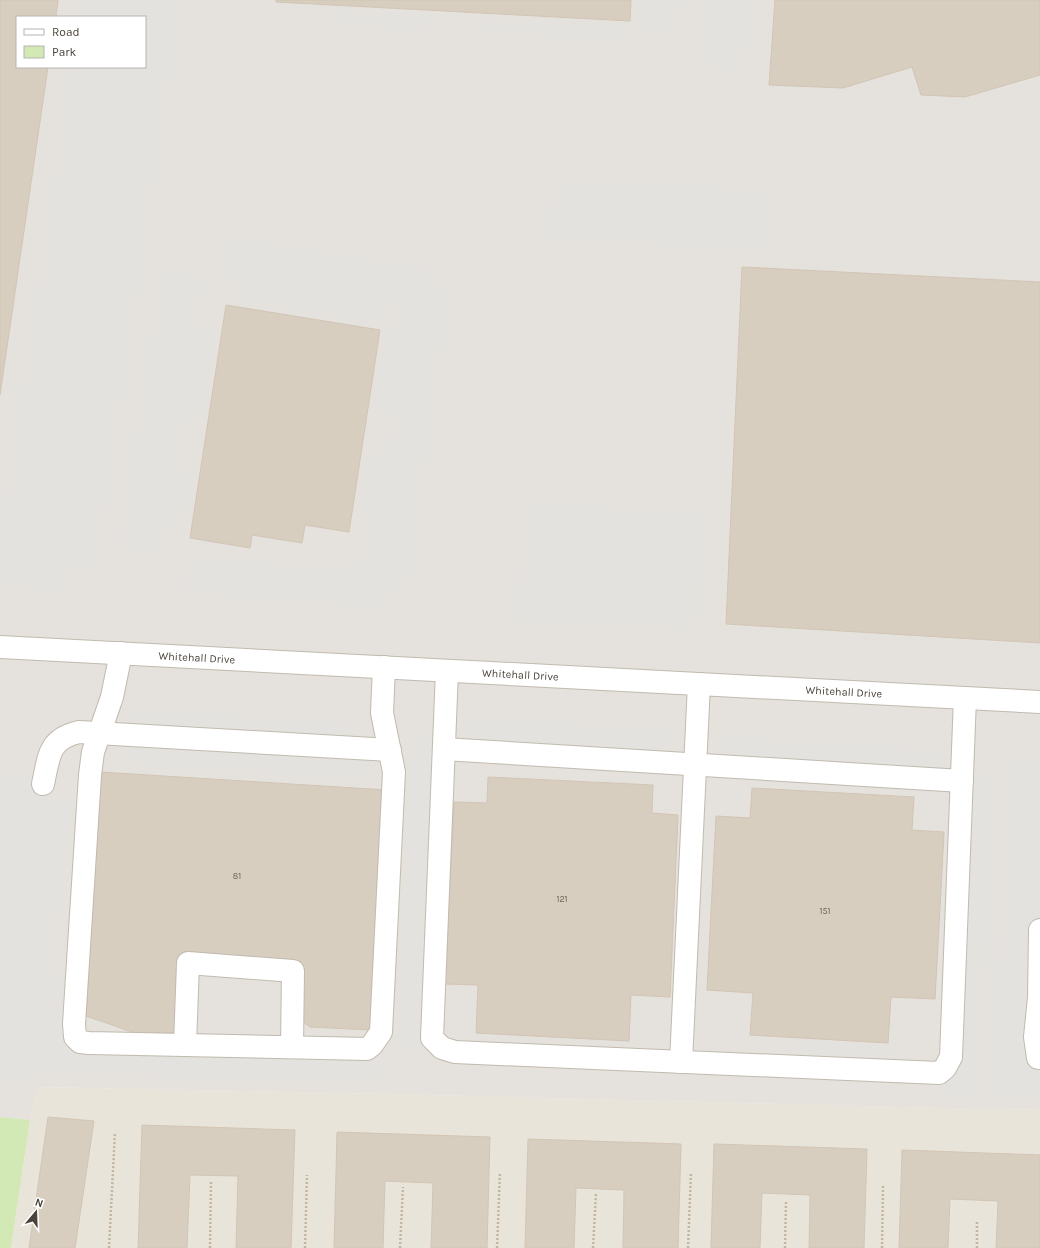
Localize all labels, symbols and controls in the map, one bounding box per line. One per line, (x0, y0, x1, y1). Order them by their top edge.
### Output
legend (16, 16, 146, 68)
text: Road (52, 25, 80, 39)
text: Park (52, 45, 77, 59)
street label: Whitehall Drive (158, 649, 236, 666)
street label: Whitehall Drive (482, 666, 559, 683)
street label: Whitehall Drive (805, 683, 883, 700)
house number: 81 (233, 871, 241, 881)
house number: 121 (556, 894, 568, 904)
house number: 151 (819, 906, 831, 916)
north arrow (16, 1192, 56, 1232)
text: N (33, 1196, 45, 1210)

